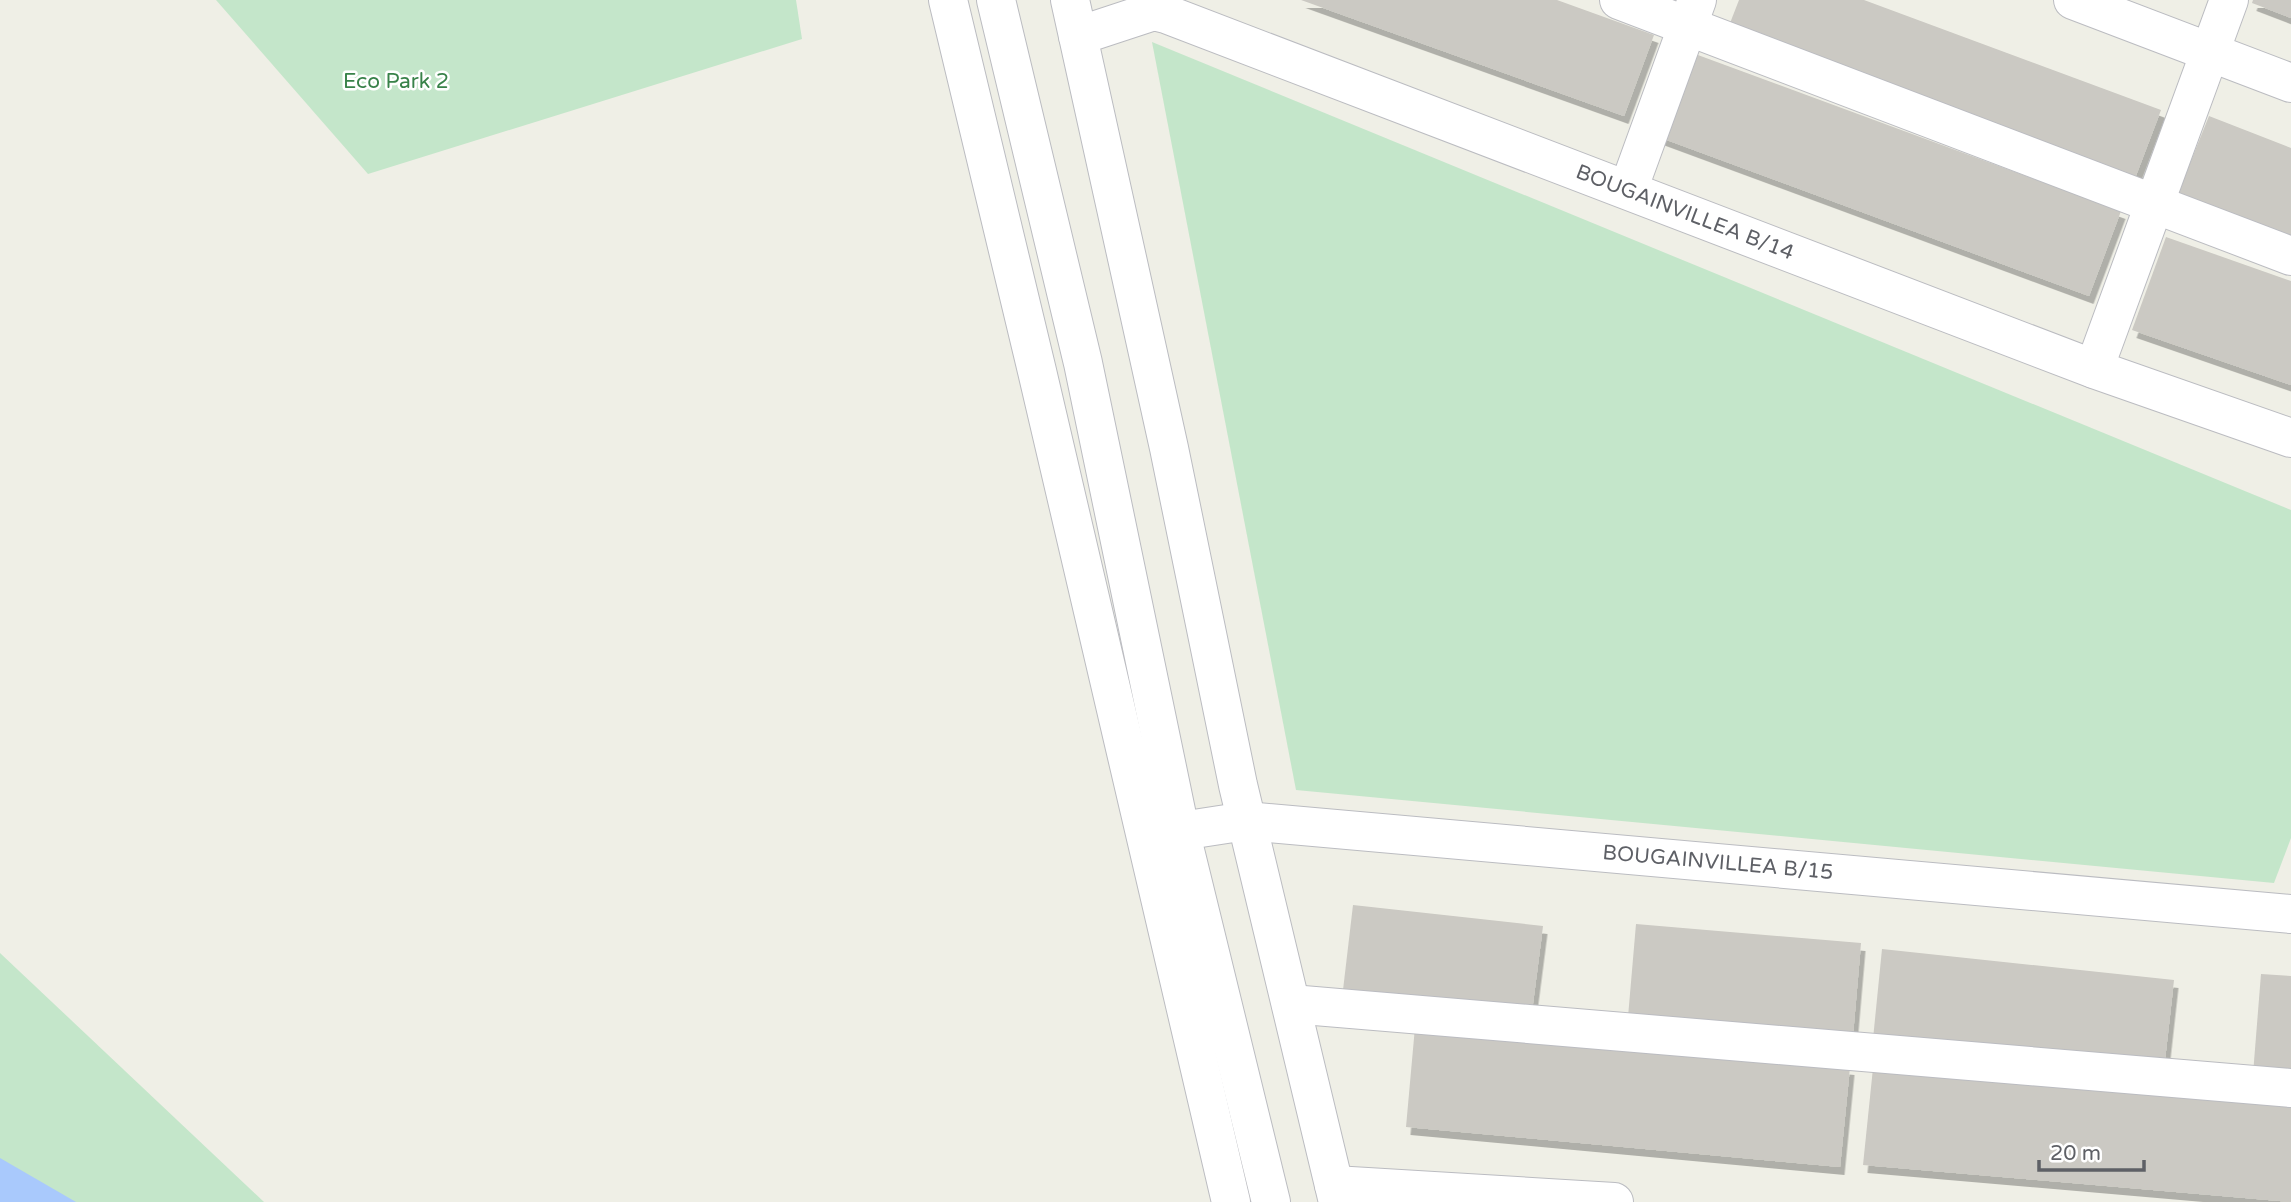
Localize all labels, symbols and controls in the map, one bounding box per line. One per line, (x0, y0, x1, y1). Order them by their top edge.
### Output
park label: Eco Park 2 (343, 69, 449, 94)
street label: BOUGAINVILLEA B/14 (1572, 159, 1797, 266)
street label: BOUGAINVILLEA B/15 (1602, 840, 1834, 885)
scale bar (2039, 1128, 2144, 1172)
text: 20 m (2050, 1141, 2101, 1166)

